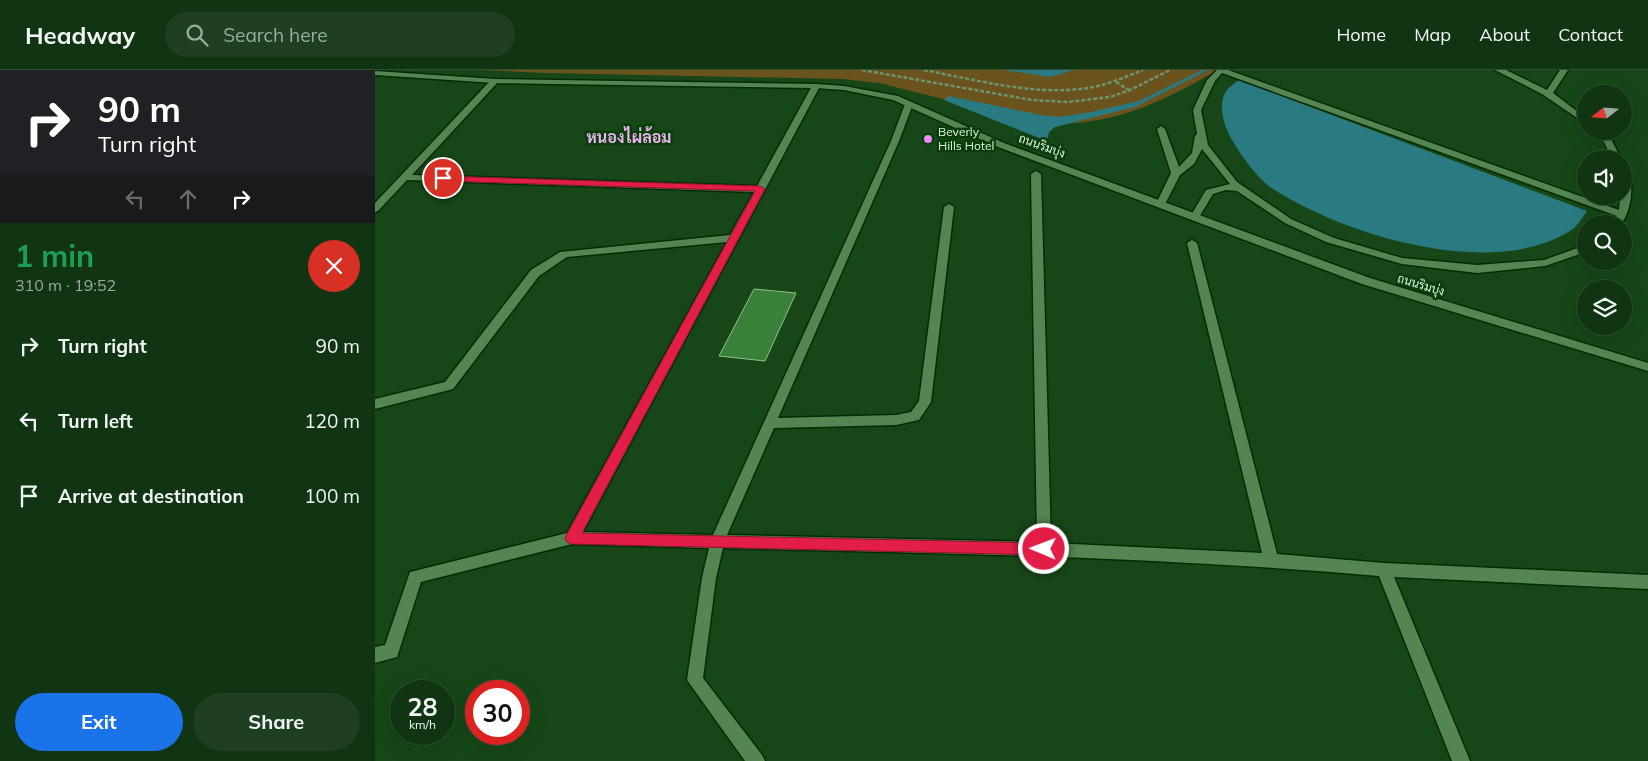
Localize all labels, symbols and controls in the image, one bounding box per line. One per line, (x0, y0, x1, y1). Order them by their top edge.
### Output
search box (165, 12, 515, 57)
text: Headway (25, 20, 135, 50)
icon: search (183, 21, 211, 49)
text: Search here (223, 23, 328, 47)
text: Home (1336, 23, 1386, 46)
text: Map (1414, 23, 1451, 46)
text: About (1479, 23, 1530, 46)
text: Contact (1558, 23, 1623, 46)
north arrow (1577, 85, 1633, 140)
map controls (1577, 85, 1632, 335)
text: 90 m (98, 87, 181, 131)
icon: right (15, 90, 80, 155)
place label: Beverly Hills Hotel (938, 124, 994, 153)
district label: หนองไผ่ล้อม (587, 126, 671, 147)
text: Turn right (98, 130, 196, 158)
street label: ถนนริมบุ่ง (1016, 130, 1068, 163)
marker: Beverly Hills Hotel (922, 133, 934, 145)
button: sound (1577, 150, 1632, 205)
pin (422, 157, 464, 199)
icon: arrive (429, 164, 457, 192)
icon: left (121, 185, 149, 213)
icon: ahead (174, 185, 202, 213)
icon: right (227, 185, 255, 213)
button: search (1577, 215, 1632, 270)
text: 1 min (15, 237, 94, 275)
button: close (308, 240, 360, 292)
street label: ถนนริมบุ่ง (1395, 270, 1447, 301)
text: 310 m · 19:52 (15, 275, 116, 295)
button: layers (1577, 280, 1632, 335)
icon: right (15, 332, 43, 360)
text: Turn right (58, 334, 147, 358)
text: 90 m (316, 334, 360, 358)
icon: left (15, 407, 43, 435)
text: Turn left (58, 409, 133, 433)
text: 120 m (304, 409, 360, 433)
icon: arrive (15, 482, 43, 510)
text: Arrive at destination (58, 484, 244, 508)
text: 100 m (304, 484, 360, 508)
position arrow (1017, 522, 1069, 574)
speed limit sign: 30 (465, 680, 530, 745)
text: 28 (407, 691, 438, 722)
button: Exit (15, 693, 183, 751)
button: Share (193, 693, 360, 751)
text: km/h (409, 717, 436, 732)

